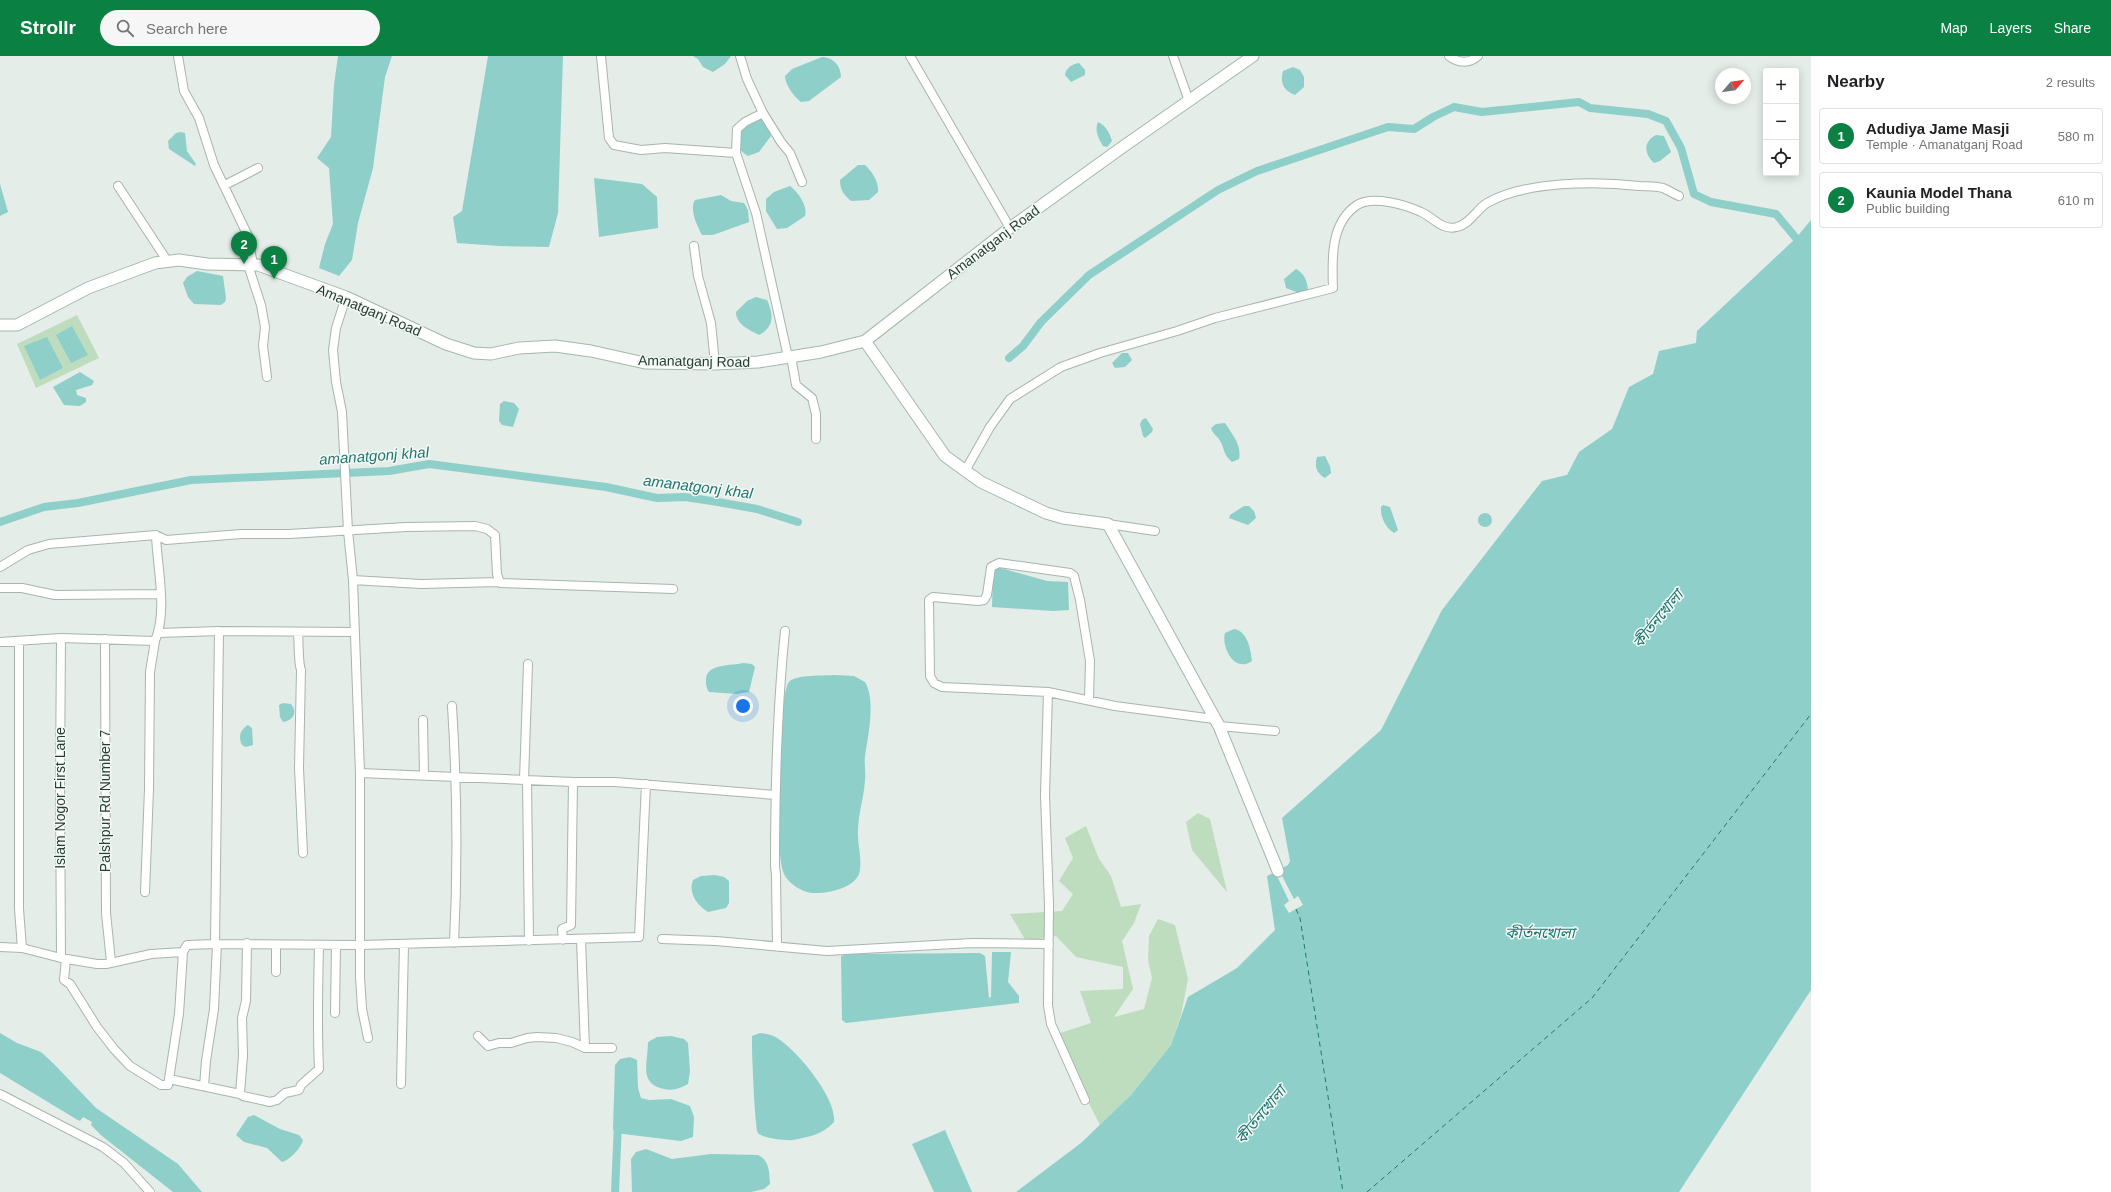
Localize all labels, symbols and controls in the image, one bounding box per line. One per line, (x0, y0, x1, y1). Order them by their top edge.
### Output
search box (100, 10, 380, 46)
text: Strollr (20, 17, 76, 38)
icon: search (114, 17, 136, 39)
text: Search here (146, 20, 228, 37)
text: Map (1940, 20, 1968, 36)
text: Layers (1990, 20, 2032, 36)
text: Share (2054, 20, 2091, 36)
north arrow (1715, 68, 1751, 104)
map controls (1763, 68, 1799, 176)
button: + (1763, 68, 1799, 104)
text: Nearby (1827, 72, 1885, 91)
text: 2 results (2046, 75, 2095, 90)
button: − (1763, 104, 1799, 140)
text: Adudiya Jame Masji (1866, 120, 2009, 137)
text: 1 (1837, 129, 1845, 144)
text: 580 m (2058, 129, 2094, 144)
text: Temple · Amanatganj Road (1866, 137, 2023, 152)
button: locate (1763, 140, 1799, 176)
text: Kaunia Model Thana (1866, 184, 2012, 201)
text: 2 (1837, 193, 1845, 208)
text: 610 m (2058, 193, 2094, 208)
text: Public building (1866, 201, 1950, 216)
street label: Amanatganj Road (943, 202, 1043, 282)
pin: 2 (231, 231, 257, 264)
pin: 1 (261, 246, 287, 279)
street label: Amanatganj Road (314, 281, 424, 339)
street label: Amanatganj Road (638, 352, 750, 370)
water label: amanatgonj khal (318, 443, 430, 468)
water label: amanatgonj khal (642, 471, 754, 502)
water label: কীর্তনখোলা (1629, 584, 1688, 651)
your location (733, 696, 753, 716)
street label: Islam Nogor First Lane (52, 727, 68, 869)
street label: Palshpur Rd Number 7 (97, 730, 113, 872)
water label: কীর্তনখোলা (1505, 924, 1578, 941)
water label: কীর্তনখোলা (1232, 1080, 1291, 1147)

